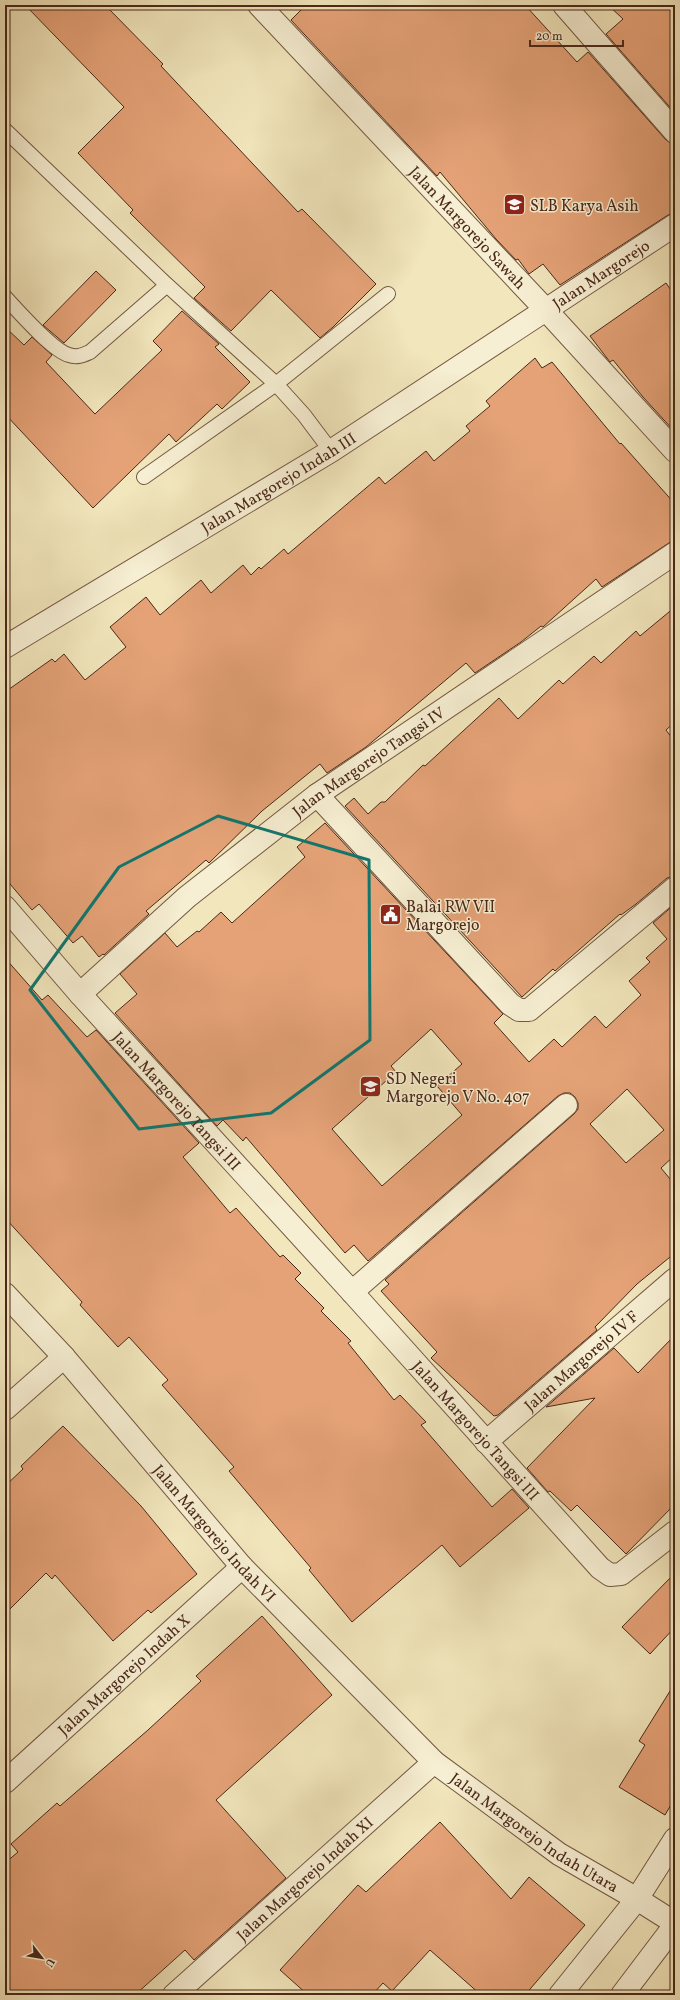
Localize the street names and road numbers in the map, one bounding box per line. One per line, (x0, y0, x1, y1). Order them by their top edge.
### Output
street label: Jalan Margorejo Sawah (403, 162, 530, 295)
street label: Jalan Margorejo (549, 235, 655, 316)
street label: Jalan Margorejo Indah III (198, 428, 361, 540)
street label: Jalan Margorejo Tangsi IV (289, 703, 450, 823)
street label: Jalan Margorejo Tangsi III (106, 1027, 245, 1176)
street label: Jalan Margorejo IV F (520, 1307, 644, 1417)
street label: Jalan Margorejo Tangsi III (406, 1357, 543, 1506)
street label: Jalan Margorejo Indah VI (147, 1460, 280, 1608)
street label: Jalan Margorejo Indah X (54, 1610, 196, 1742)
street label: Jalan Margorejo Indah Utara (445, 1768, 622, 1899)
street label: Jalan Margorejo Indah XI (232, 1812, 379, 1947)

